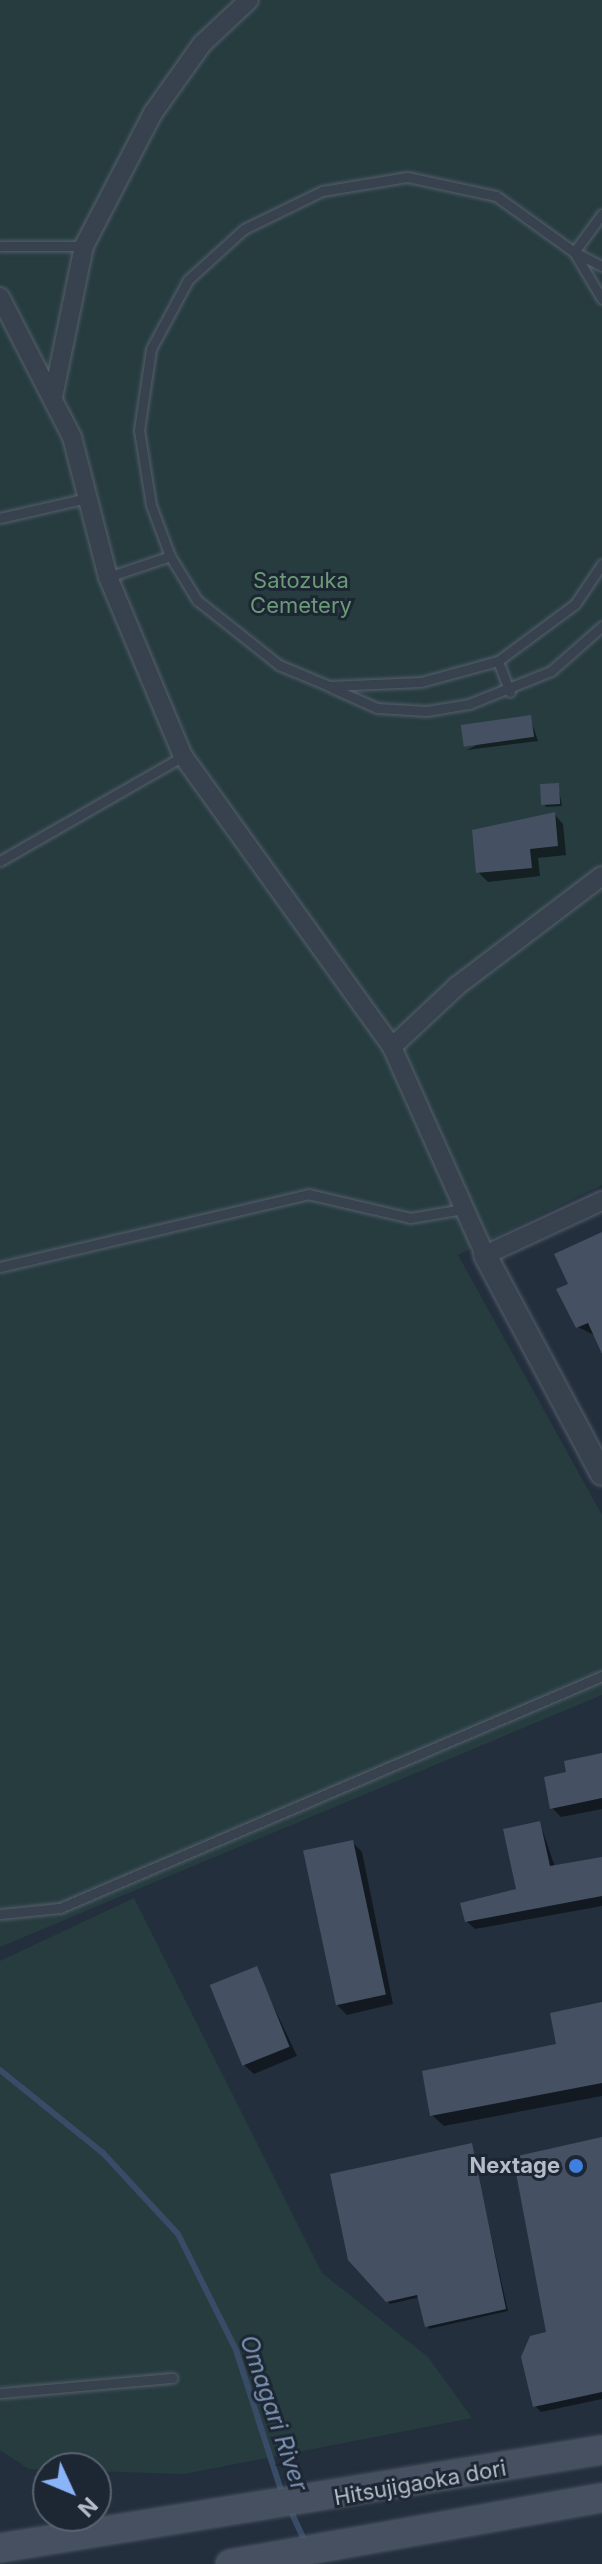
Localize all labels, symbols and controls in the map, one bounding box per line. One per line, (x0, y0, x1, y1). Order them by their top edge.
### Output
park label: Satozuka Cemetery (250, 567, 352, 618)
place label: Nextage (470, 2153, 560, 2179)
marker: Nextage (567, 2157, 585, 2175)
water label: Omagari River (234, 2331, 314, 2495)
north arrow (32, 2452, 112, 2532)
street label: Hitsujigaoka dori (332, 2455, 508, 2511)
text: N (73, 2492, 103, 2522)

